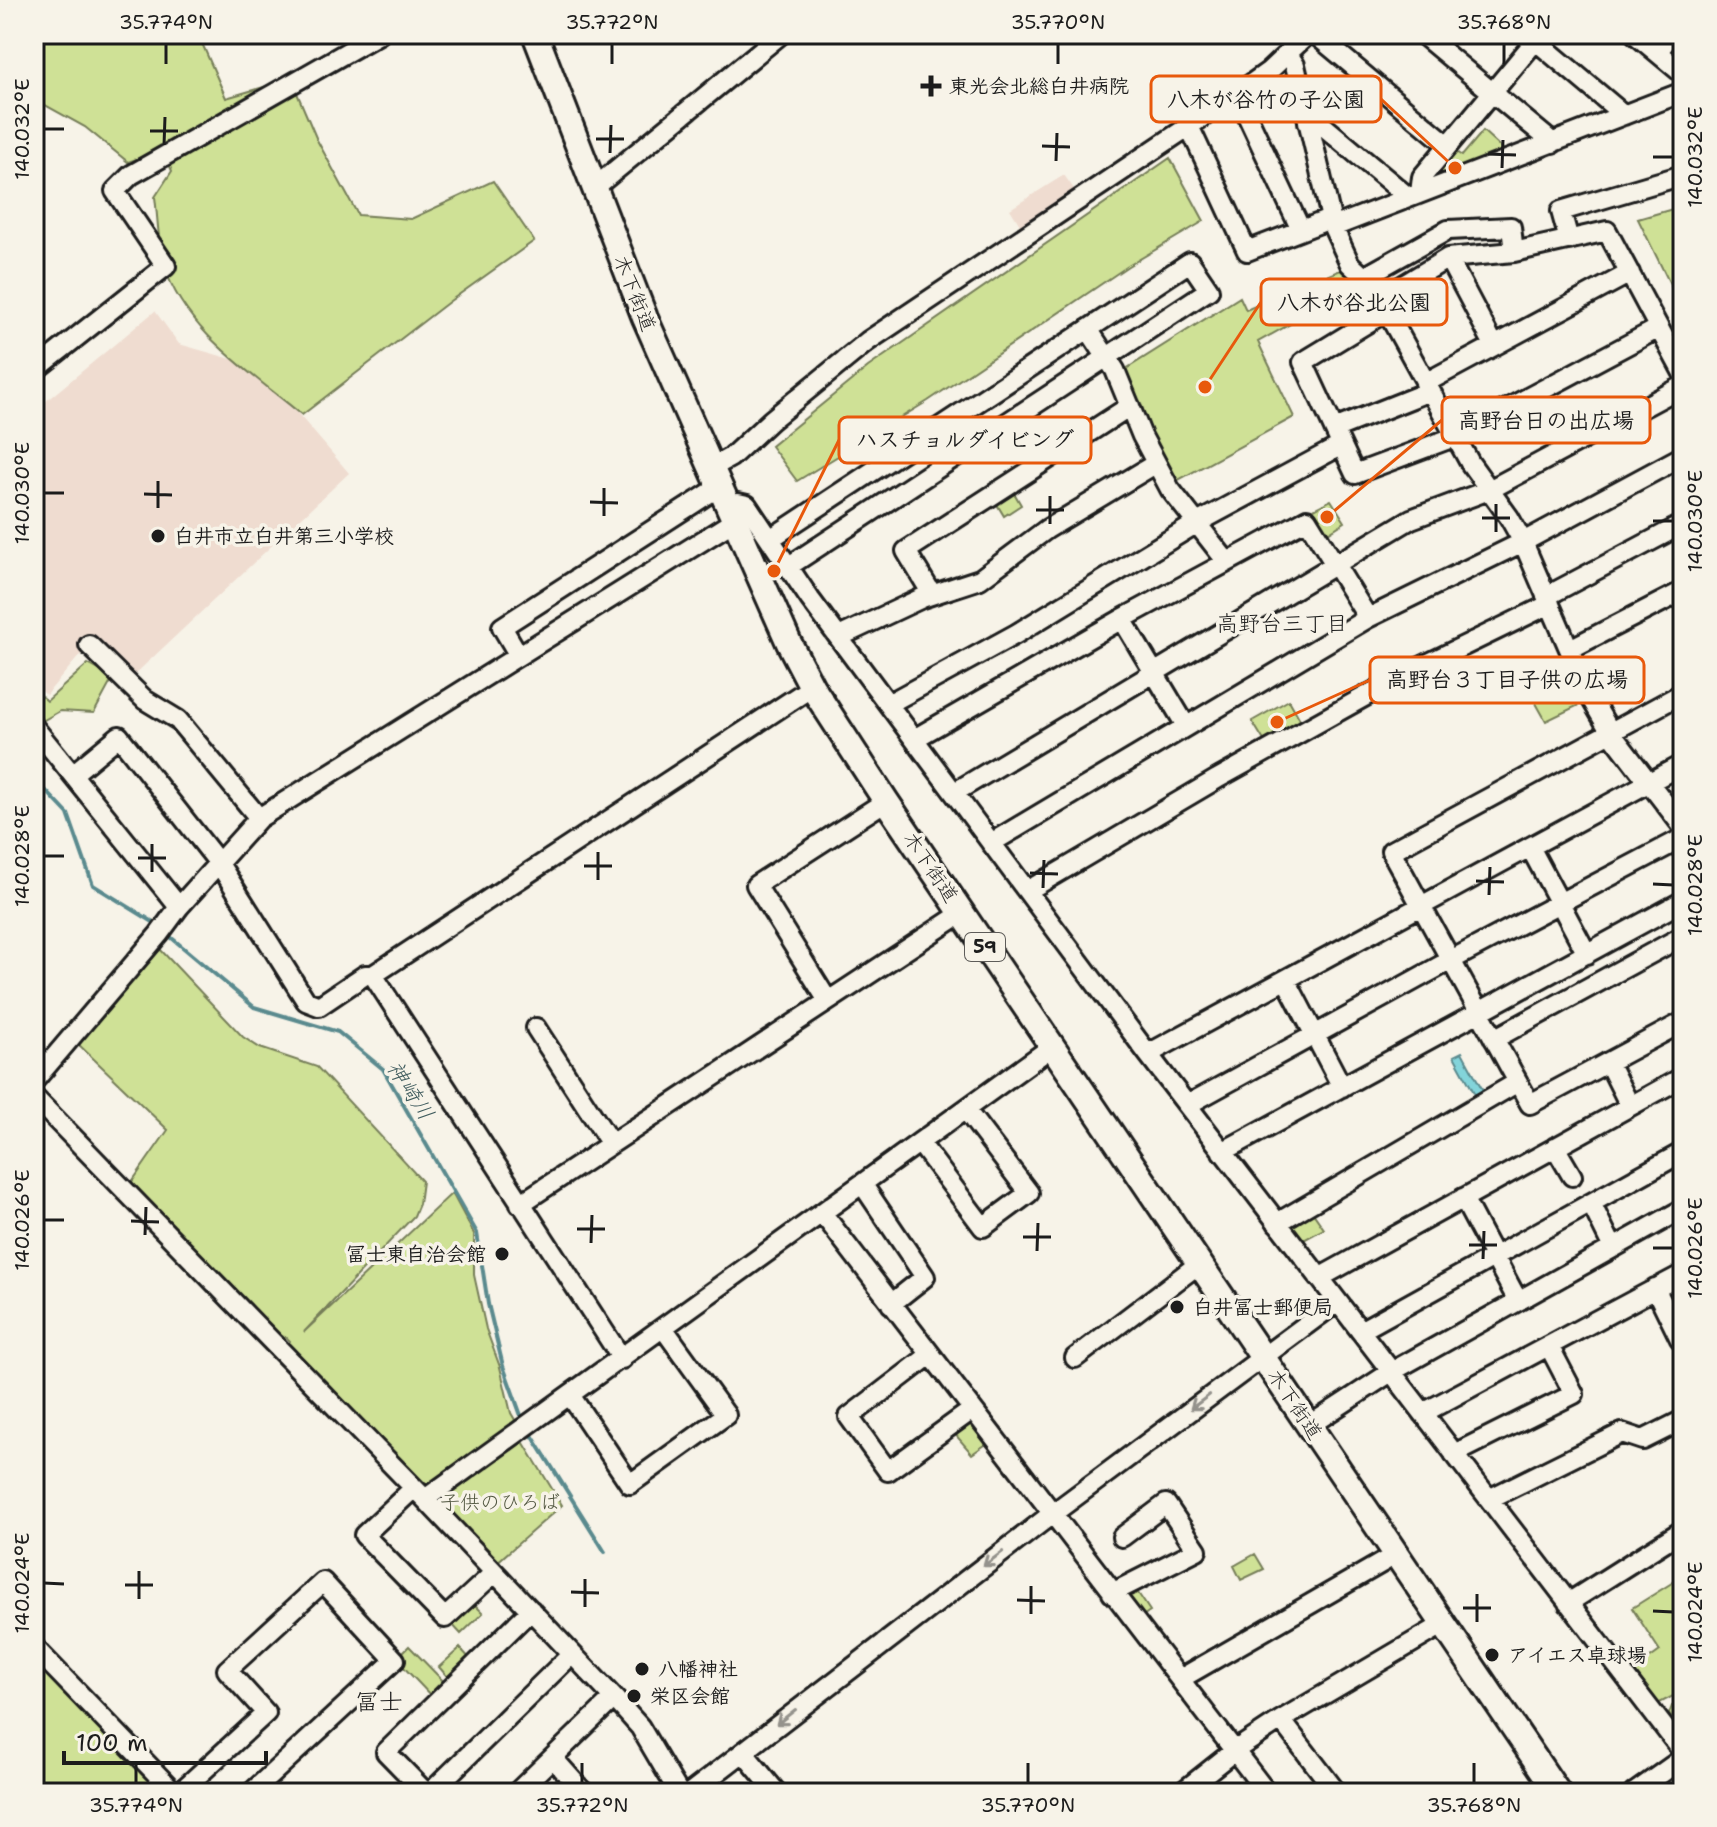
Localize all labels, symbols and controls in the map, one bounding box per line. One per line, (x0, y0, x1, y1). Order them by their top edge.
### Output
text: 35.774°N (119, 9, 213, 35)
text: 35.772°N (565, 9, 659, 35)
text: 35.770°N (1011, 9, 1105, 35)
text: 35.768°N (1457, 9, 1551, 35)
place label: 東光会北総白井病院 (949, 73, 1129, 99)
marker: 東光会北総白井病院 (920, 75, 942, 97)
callout: 八木が谷竹の子公園 (1151, 76, 1381, 122)
text: 140.032°E (9, 78, 35, 180)
text: 八木が谷竹の子公園 (1167, 85, 1365, 114)
text: 140.032°E (1682, 106, 1708, 208)
street label: 木下街道 (608, 251, 662, 335)
callout: 八木が谷北公園 (1261, 279, 1447, 325)
text: 八木が谷北公園 (1277, 288, 1431, 317)
callout: 高野台日の出広場 (1442, 397, 1650, 443)
text: 高野台日の出広場 (1458, 406, 1634, 435)
callout: ハスチョルダイビング (839, 417, 1091, 463)
text: ハスチョルダイビング (856, 425, 1074, 454)
text: 140.030°E (9, 442, 35, 544)
text: 140.030°E (1682, 470, 1708, 572)
place label: 白井市立白井第三小学校 (174, 523, 394, 549)
marker: 白井市立白井第三小学校 (149, 527, 167, 545)
district label: 高野台三丁目 (1216, 609, 1348, 638)
callout: 高野台３丁目子供の広場 (1370, 657, 1644, 703)
text: 高野台３丁目子供の広場 (1386, 665, 1628, 694)
text: 140.028°E (9, 805, 35, 907)
street label: 木下街道 (898, 827, 964, 907)
text: 140.028°E (1682, 834, 1708, 936)
road number: 59 (965, 933, 1005, 961)
water label: 神崎川 (380, 1055, 441, 1126)
text: 140.026°E (9, 1169, 35, 1271)
text: 140.026°E (1682, 1197, 1708, 1299)
place label: 冨士東自治会館 (346, 1241, 486, 1267)
marker: 冨士東自治会館 (493, 1245, 511, 1263)
place label: 白井冨士郵便局 (1193, 1294, 1333, 1320)
marker: 白井冨士郵便局 (1168, 1298, 1186, 1316)
street label: 木下街道 (1262, 1364, 1328, 1444)
one-way arrow (1190, 1394, 1211, 1411)
park label: 子供のひろば (440, 1489, 560, 1515)
text: 140.024°E (9, 1532, 35, 1634)
one-way arrow (982, 1551, 1004, 1568)
text: 140.024°E (1682, 1561, 1708, 1663)
place label: アイエス卓球場 (1508, 1642, 1647, 1668)
marker: アイエス卓球場 (1483, 1646, 1501, 1664)
place label: 八幡神社 (658, 1656, 738, 1682)
marker: 八幡神社 (633, 1660, 651, 1678)
place label: 栄区会館 (650, 1683, 730, 1709)
district label: 冨士 (355, 1686, 403, 1718)
marker: 栄区会館 (625, 1687, 643, 1705)
one-way arrow (776, 1708, 797, 1726)
scale bar (64, 1715, 266, 1765)
text: 100 m (76, 1727, 148, 1759)
text: 35.774°N (89, 1792, 183, 1818)
text: 35.772°N (535, 1792, 629, 1818)
text: 35.770°N (981, 1792, 1075, 1818)
text: 35.768°N (1427, 1792, 1521, 1818)

